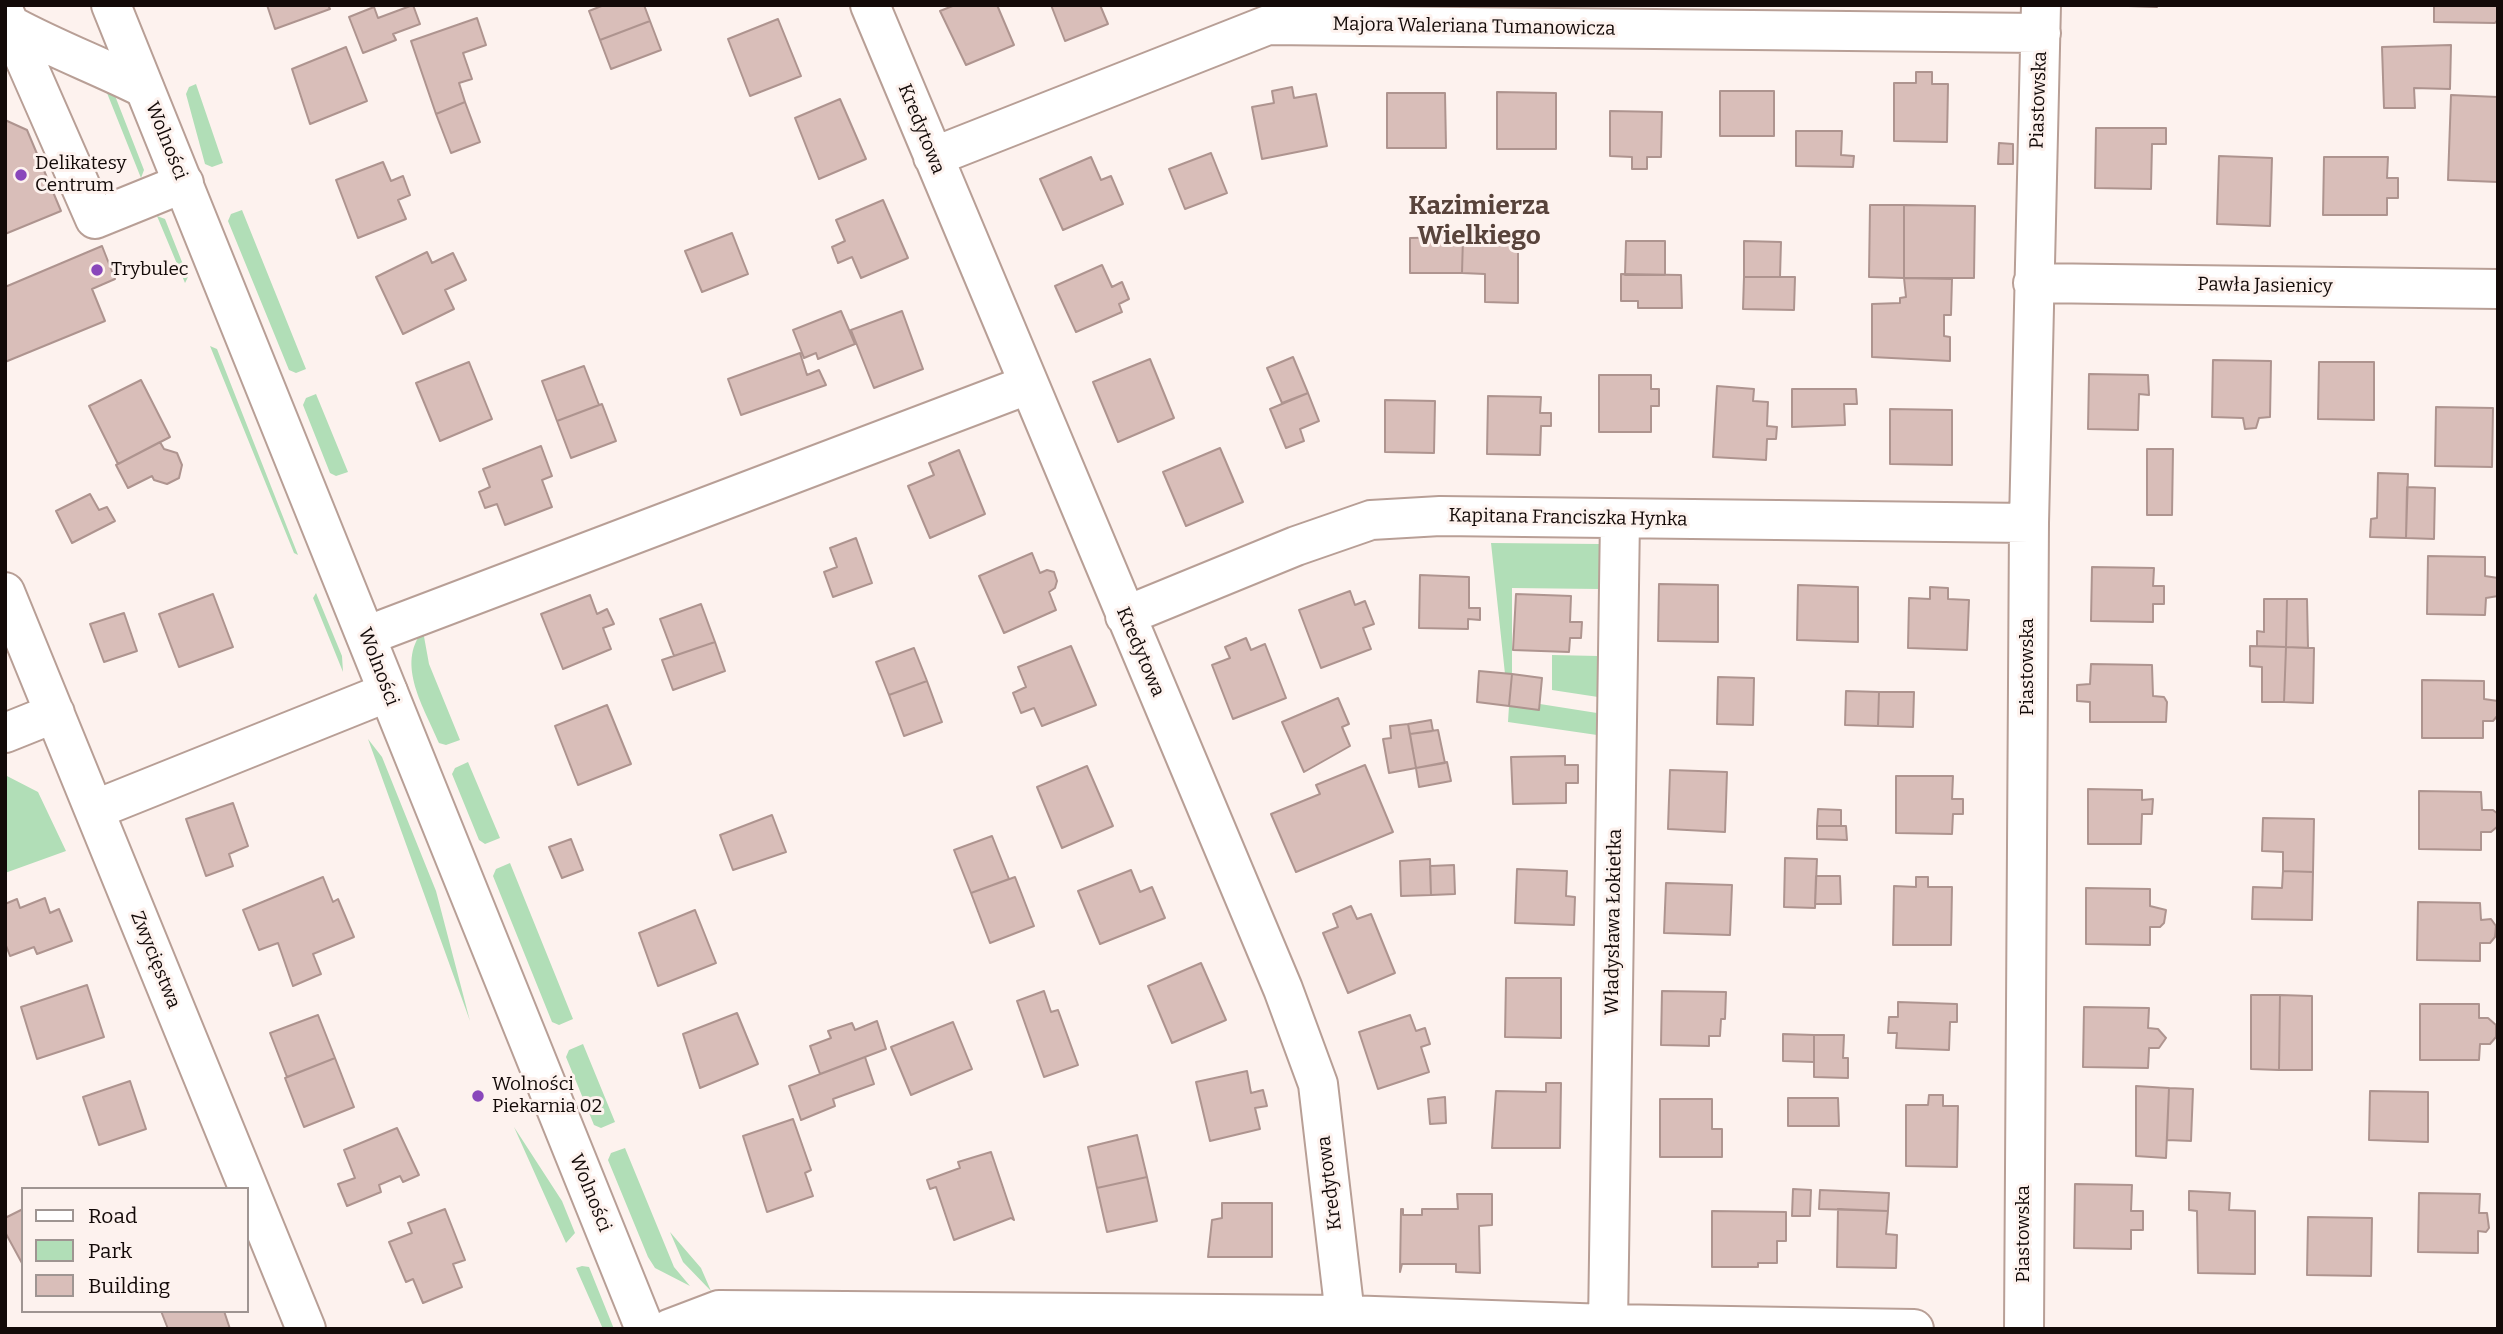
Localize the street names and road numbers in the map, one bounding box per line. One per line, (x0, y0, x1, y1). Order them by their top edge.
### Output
street label: Majora Waleriana Tumanowicza (1332, 13, 1616, 41)
street label: Piastowska (2026, 51, 2052, 149)
street label: Kredytowa (893, 81, 949, 177)
street label: Wolności (140, 99, 192, 183)
street label: Pawła Jasienicy (2197, 273, 2333, 299)
street label: Kapitana Franciszka Hynka (1448, 505, 1688, 531)
street label: Kredytowa (1111, 604, 1169, 700)
street label: Piastowska (2017, 618, 2039, 716)
street label: Wolności (353, 625, 403, 709)
street label: Władysława Łokietka (1601, 829, 1627, 1015)
street label: Zwycięstwa (125, 908, 185, 1012)
street label: Kredytowa (1313, 1134, 1347, 1232)
street label: Wolności (564, 1151, 616, 1235)
street label: Piastowska (2013, 1185, 2035, 1283)

